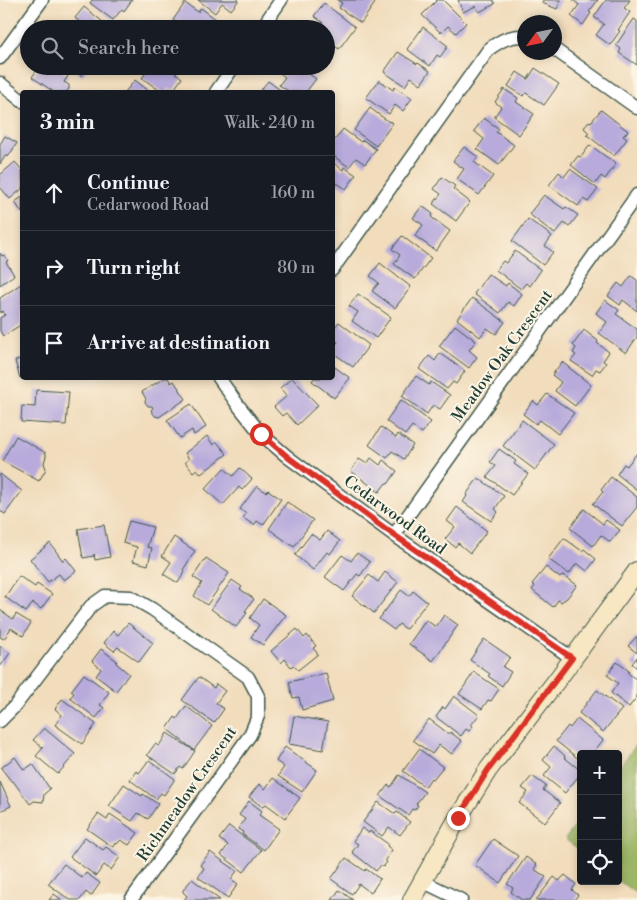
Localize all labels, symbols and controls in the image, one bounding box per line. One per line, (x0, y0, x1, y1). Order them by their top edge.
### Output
north arrow (517, 15, 562, 60)
search box (20, 20, 335, 75)
icon: search (38, 34, 66, 62)
text: Search here (78, 36, 179, 60)
text: 3 min (40, 110, 95, 136)
text: Walk · 240 m (224, 113, 315, 133)
text: Continue (87, 171, 170, 195)
icon: ahead (40, 179, 68, 207)
text: 160 m (271, 183, 315, 203)
text: Cedarwood Road (87, 195, 209, 215)
icon: right (40, 254, 68, 282)
text: Turn right (87, 256, 180, 280)
text: 80 m (277, 258, 315, 278)
street label: Meadow Oak Crescent (447, 286, 557, 426)
icon: arrive (40, 329, 68, 357)
text: Arrive at destination (87, 331, 270, 355)
route start (250, 423, 273, 446)
street label: Cedarwood Road (340, 471, 450, 559)
street label: Richmeadow Crescent (133, 722, 241, 865)
map controls (577, 750, 622, 885)
button: + (577, 750, 622, 795)
button: − (577, 795, 622, 840)
route end (447, 807, 470, 830)
button: locate (577, 840, 622, 885)

